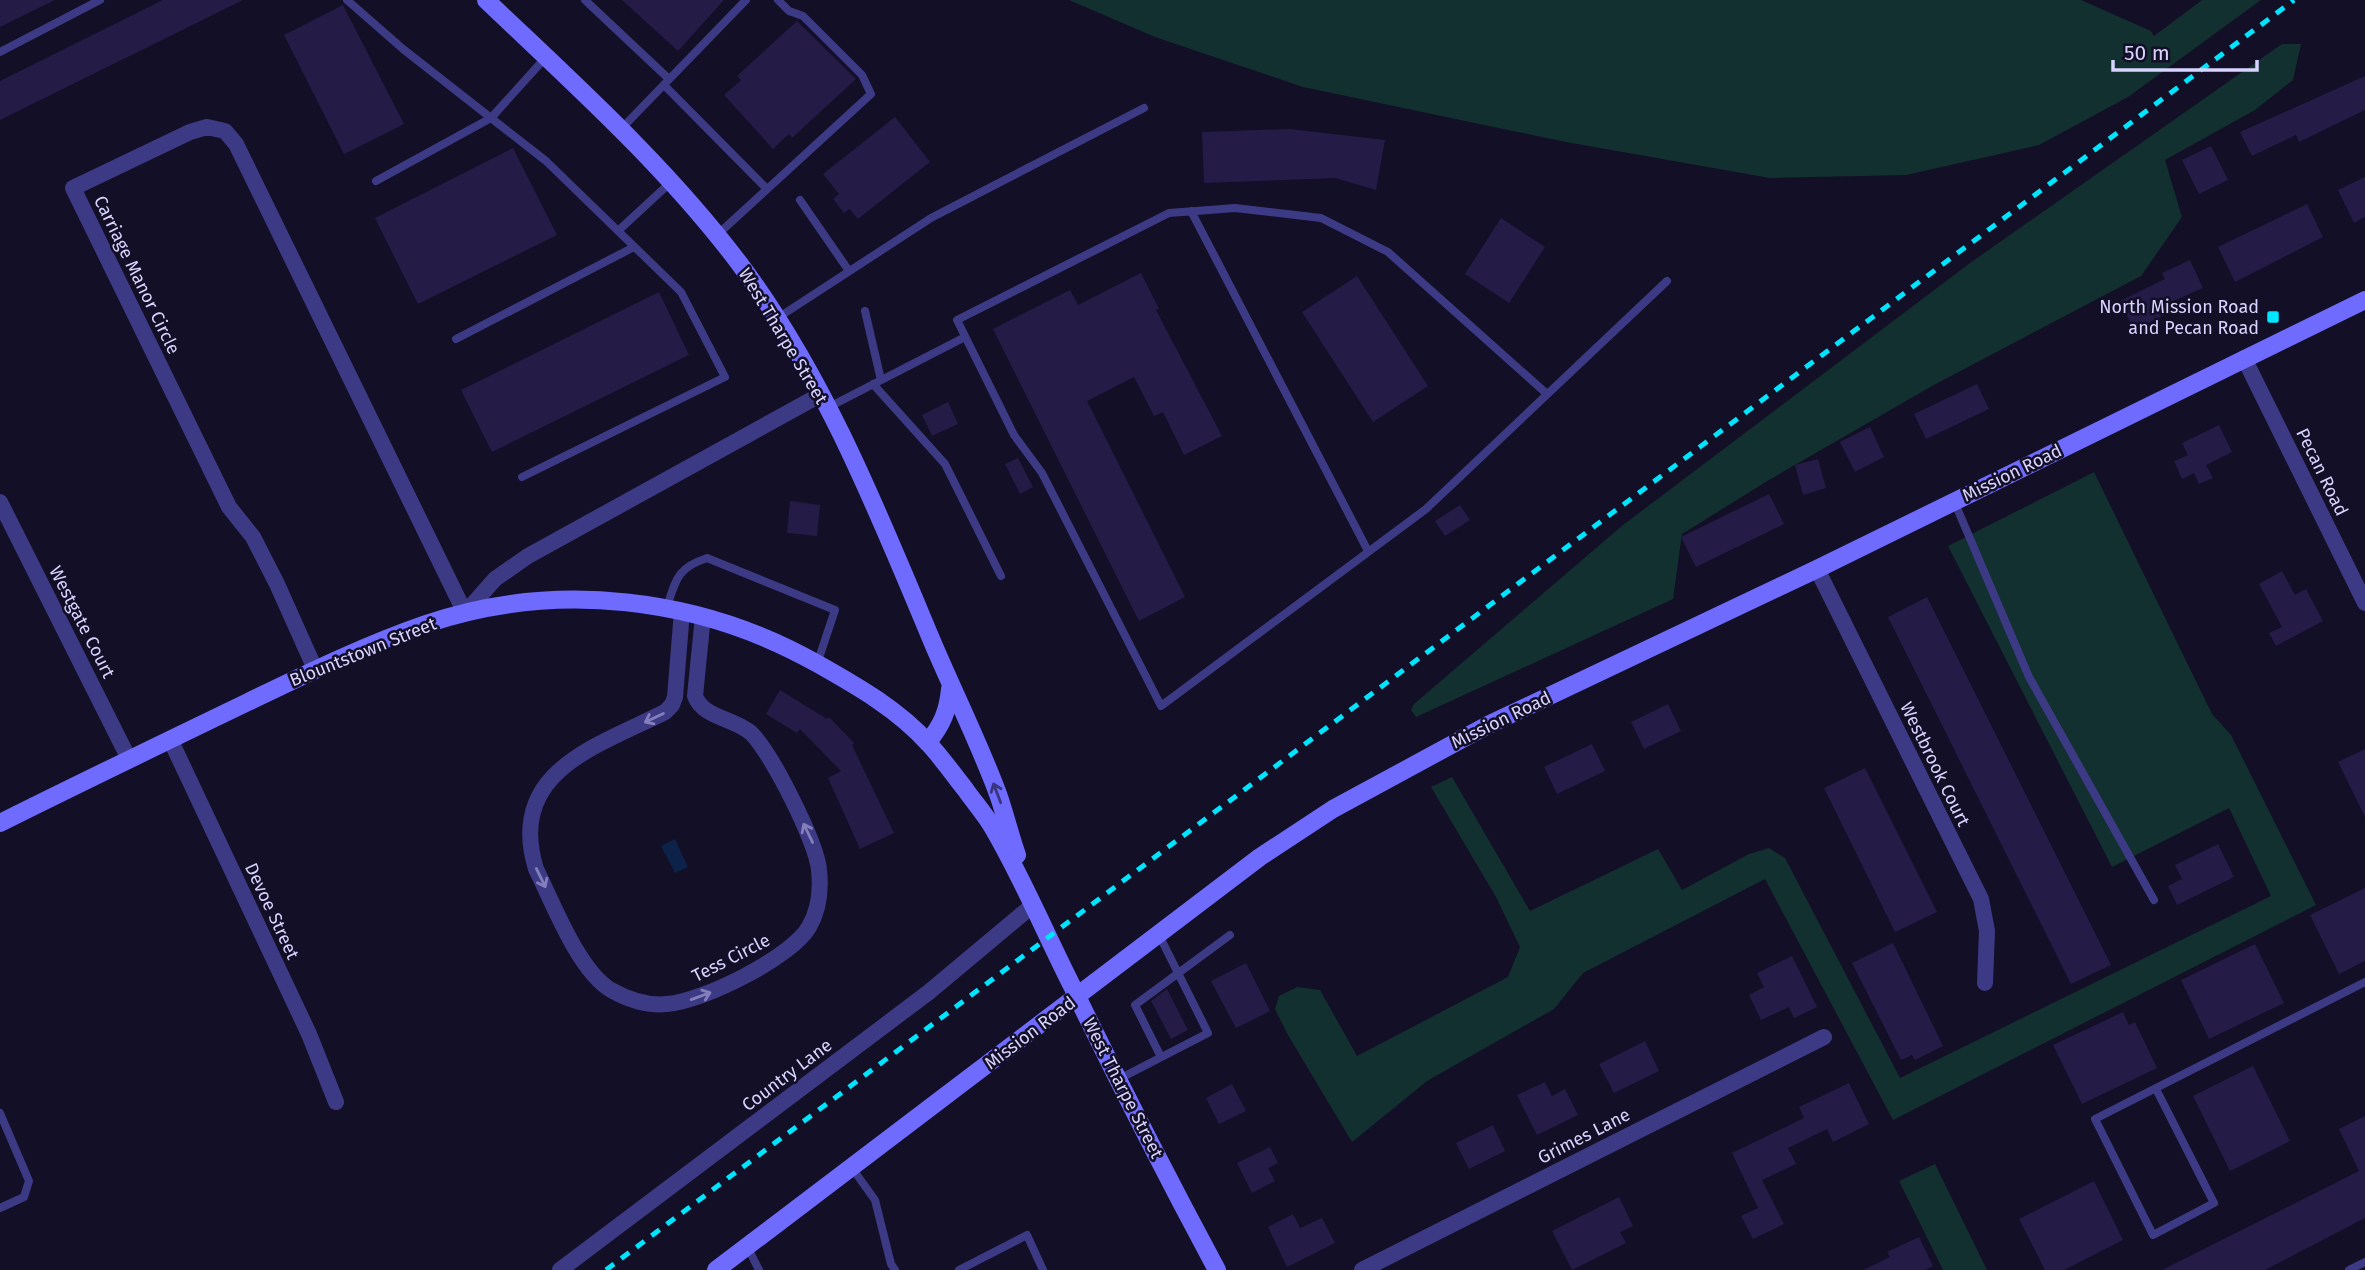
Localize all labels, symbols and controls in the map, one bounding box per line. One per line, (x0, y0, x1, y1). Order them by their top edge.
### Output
scale bar (2113, 28, 2256, 72)
text: 50 m (2124, 40, 2170, 66)
street label: Carriage Manor Circle (89, 192, 185, 358)
street label: West Tharpe Street (734, 264, 833, 408)
place label: North Mission Road and Pecan Road (2099, 296, 2259, 339)
marker: North Mission Road and Pecan Road (2265, 309, 2281, 325)
street label: Pecan Road (2291, 425, 2353, 519)
street label: Mission Road (1959, 439, 2065, 507)
street label: Westgate Court (44, 562, 120, 682)
street label: Blountstown Street (286, 612, 440, 691)
street label: Mission Road (1448, 686, 1554, 754)
street label: Westbrook Court (1895, 698, 1975, 830)
one-way arrow (644, 711, 665, 725)
one-way arrow (989, 783, 1002, 805)
one-way arrow (800, 823, 814, 844)
street label: Devoe Street (240, 859, 304, 963)
one-way arrow (535, 867, 548, 888)
street label: Tess Circle (688, 929, 774, 987)
one-way arrow (690, 989, 712, 1001)
street label: Mission Road (980, 992, 1080, 1074)
street label: West Tharpe Street (1078, 1014, 1168, 1162)
street label: Country Lane (738, 1034, 836, 1116)
street label: Grimes Lane (1534, 1103, 1634, 1169)

